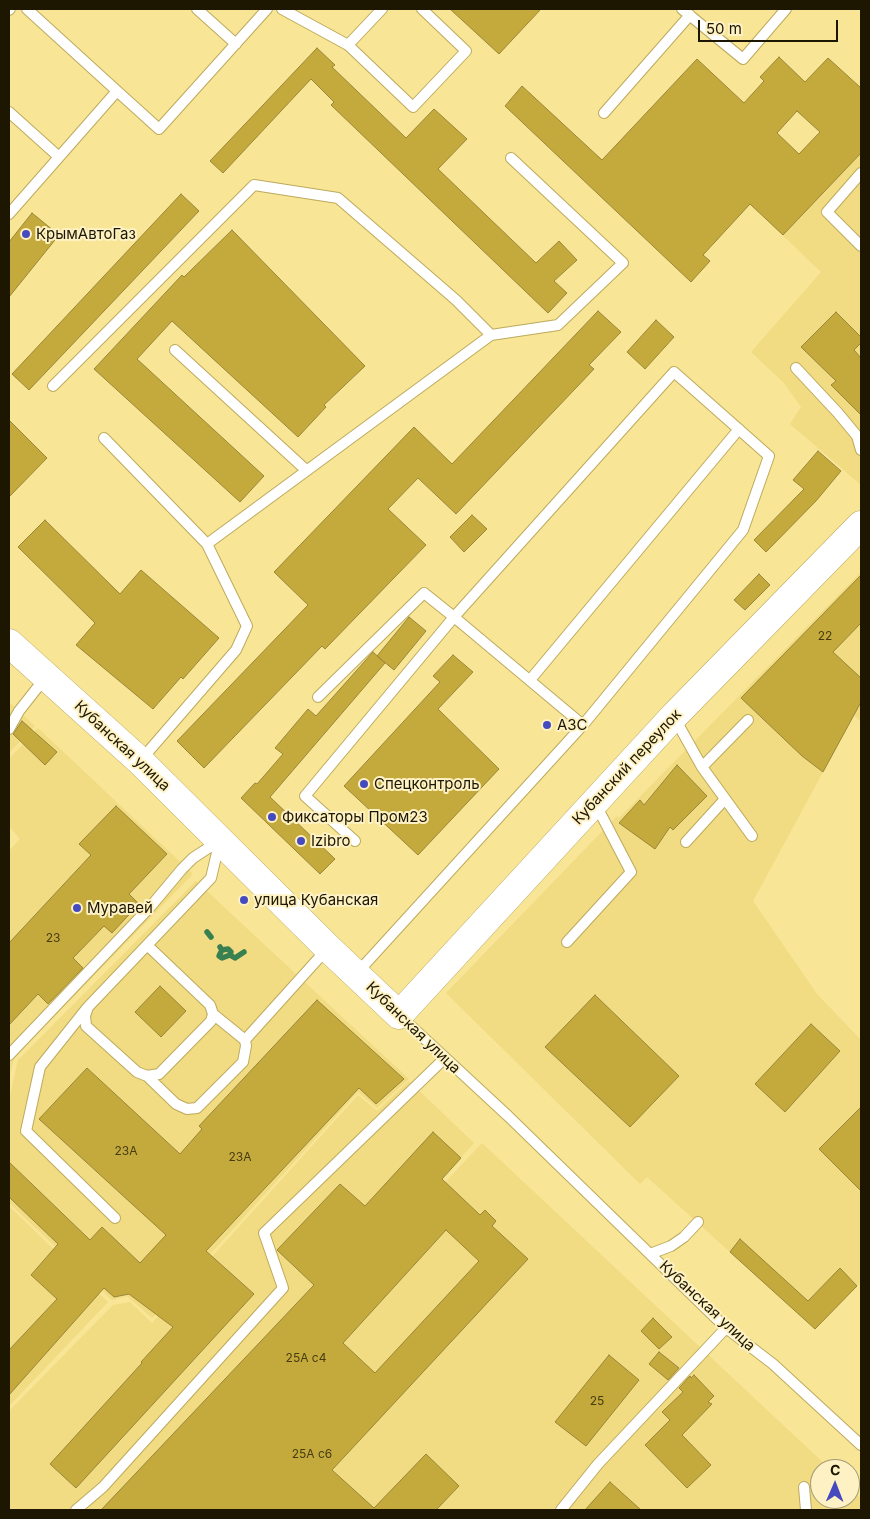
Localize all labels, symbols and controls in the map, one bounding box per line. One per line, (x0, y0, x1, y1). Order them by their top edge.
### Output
scale bar (700, 10, 840, 42)
text: 50 m (706, 19, 742, 38)
place label: КрымАвтоГаз (36, 225, 136, 243)
marker: КрымАвтоГаз (20, 228, 32, 240)
house number: 22 (818, 629, 832, 643)
street label: Кубанская улица (70, 697, 174, 795)
street label: Кубанский переулок (569, 705, 685, 829)
place label: АЗС (557, 716, 588, 734)
marker: АЗС (541, 719, 553, 731)
place label: Спецконтроль (374, 775, 480, 793)
marker: Спецконтроль (358, 778, 370, 790)
place label: Фиксаторы Пром23 (282, 808, 428, 826)
marker: Фиксаторы Пром23 (266, 811, 278, 823)
place label: Izibro (311, 832, 351, 850)
marker: Izibro (295, 835, 307, 847)
place label: улица Кубанская (254, 891, 378, 909)
marker: улица Кубанская (238, 894, 250, 906)
place label: Муравей (87, 899, 153, 917)
marker: Муравей (71, 902, 83, 914)
house number: 23 (46, 931, 60, 945)
street label: Кубанская улица (362, 978, 464, 1078)
house number: 23А (114, 1144, 138, 1158)
house number: 23А (228, 1150, 252, 1164)
street label: Кубанская улица (655, 1257, 759, 1355)
house number: 25А с4 (286, 1351, 326, 1365)
house number: 25 (590, 1394, 604, 1408)
house number: 25А с6 (292, 1447, 332, 1461)
north arrow (810, 1459, 860, 1509)
text: С (830, 1461, 841, 1478)

